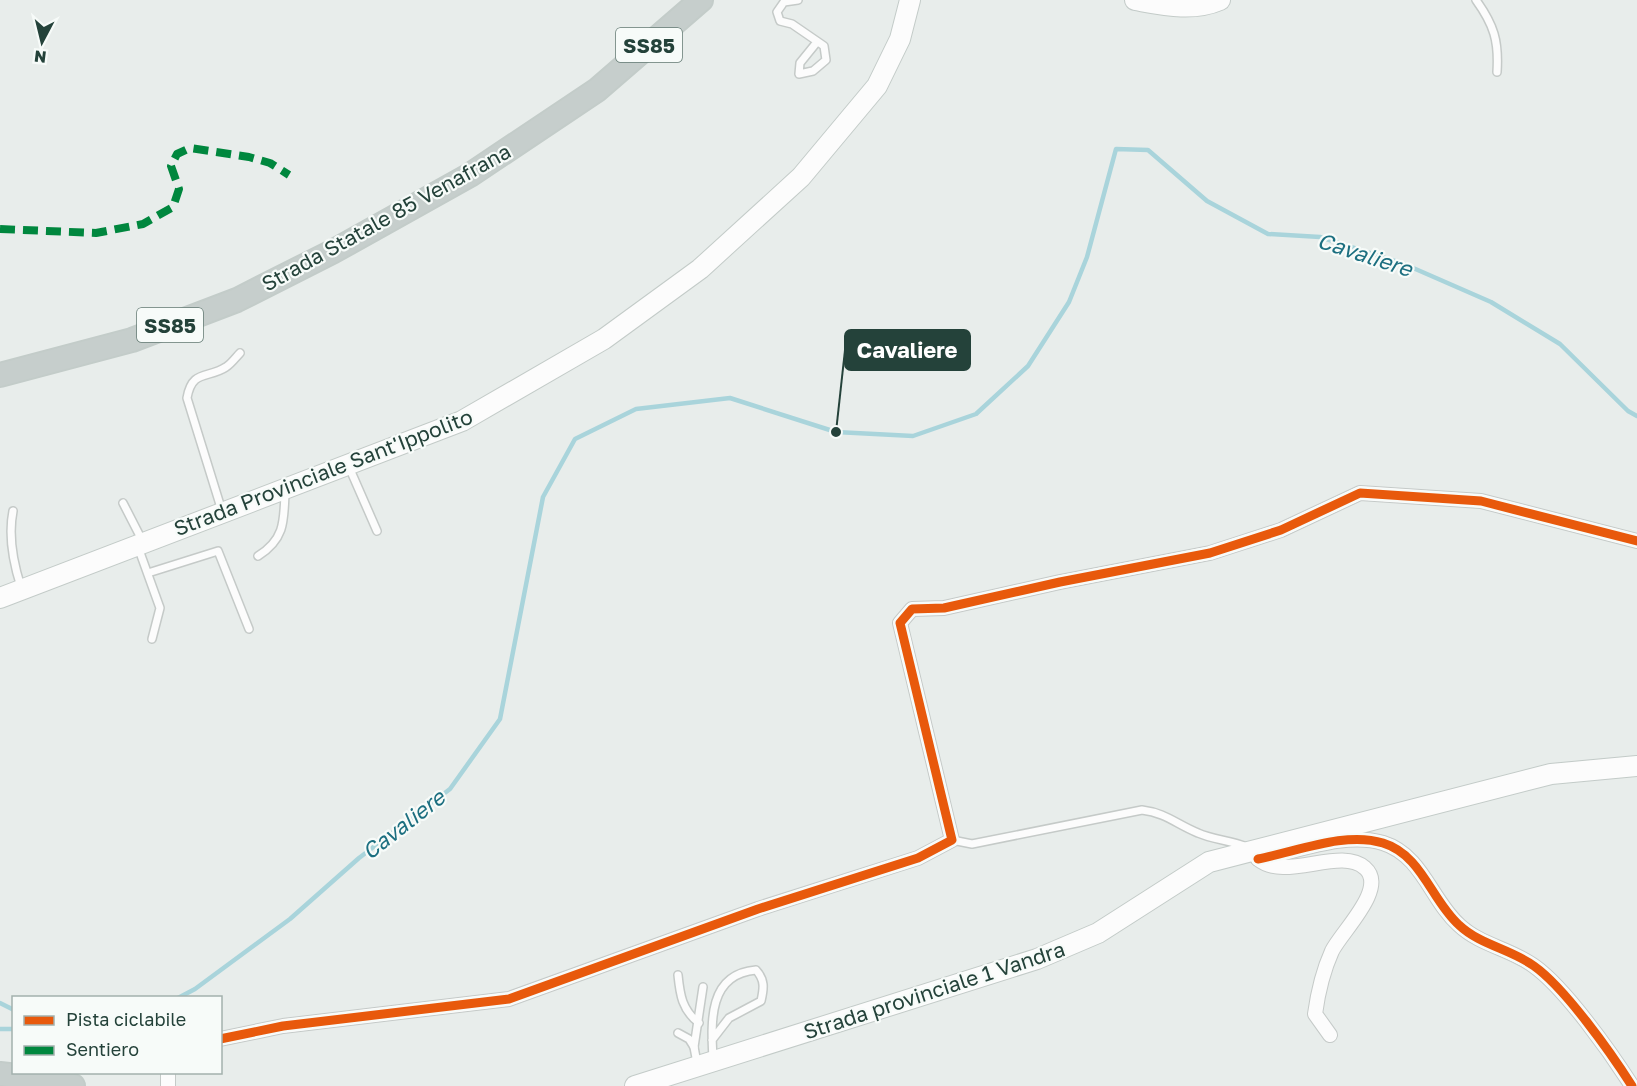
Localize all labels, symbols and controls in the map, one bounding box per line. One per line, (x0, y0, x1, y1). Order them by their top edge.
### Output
north arrow (12, 12, 72, 72)
road number: SS85 (616, 28, 682, 62)
text: N (33, 46, 47, 68)
street label: Strada Statale 85 Venafrana (257, 138, 515, 296)
water label: Cavaliere (1314, 226, 1418, 283)
road number: SS85 (137, 308, 203, 342)
callout: Cavaliere (845, 330, 970, 370)
text: Cavaliere (857, 336, 957, 363)
street label: Strada Provinciale Sant'Ippolito (170, 403, 476, 541)
water label: Cavaliere (356, 782, 452, 865)
street label: Strada provinciale 1 Vandra (800, 935, 1068, 1045)
legend (12, 996, 222, 1074)
text: Pista ciclabile (66, 1008, 186, 1030)
text: Sentiero (66, 1038, 139, 1060)

